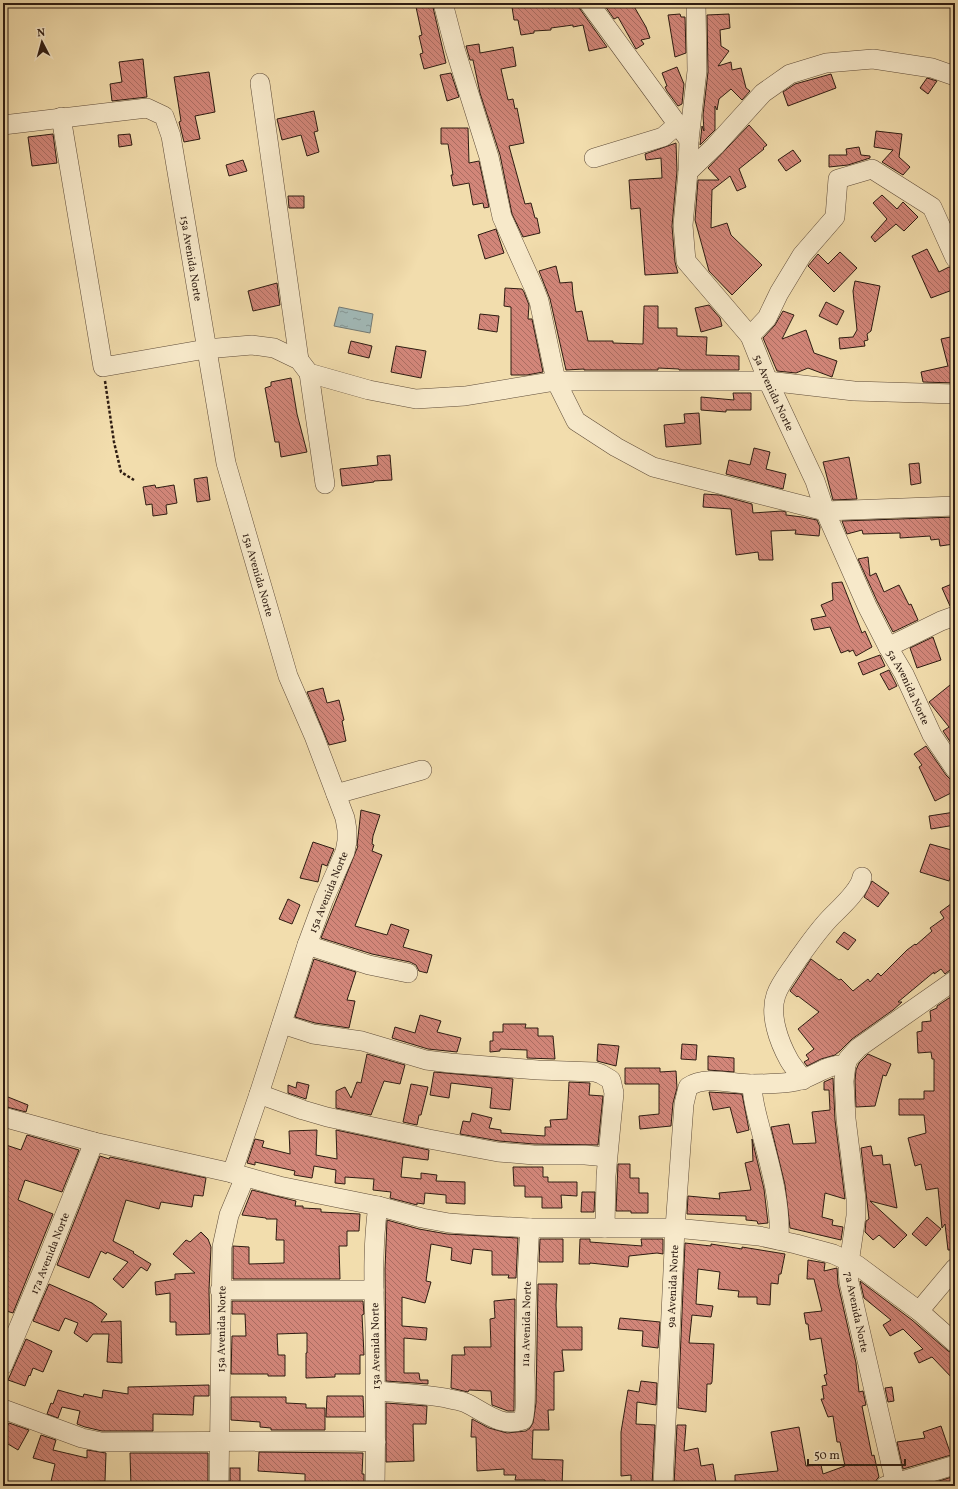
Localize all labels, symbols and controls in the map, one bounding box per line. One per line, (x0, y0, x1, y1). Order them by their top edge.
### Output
north arrow (22, 22, 62, 62)
text: N (36, 26, 46, 41)
street label: 15a Avenida Norte (176, 215, 205, 303)
street label: 5a Avenida Norte (749, 353, 797, 434)
street label: 15a Avenida Norte (238, 531, 276, 619)
street label: 5a Avenida Norte (882, 647, 932, 728)
street label: 15a Avenida Norte (306, 850, 353, 936)
street label: 17a Avenida Norte (27, 1211, 74, 1297)
street label: 9a Avenida Norte (664, 1245, 683, 1328)
street label: 7a Avenida Norte (840, 1270, 871, 1354)
street label: 11a Avenida Norte (519, 1281, 536, 1367)
street label: 15a Avenida Norte (214, 1286, 231, 1372)
street label: 13a Avenida Norte (368, 1302, 385, 1390)
scale bar (808, 1441, 905, 1467)
text: 50 m (814, 1448, 840, 1464)

